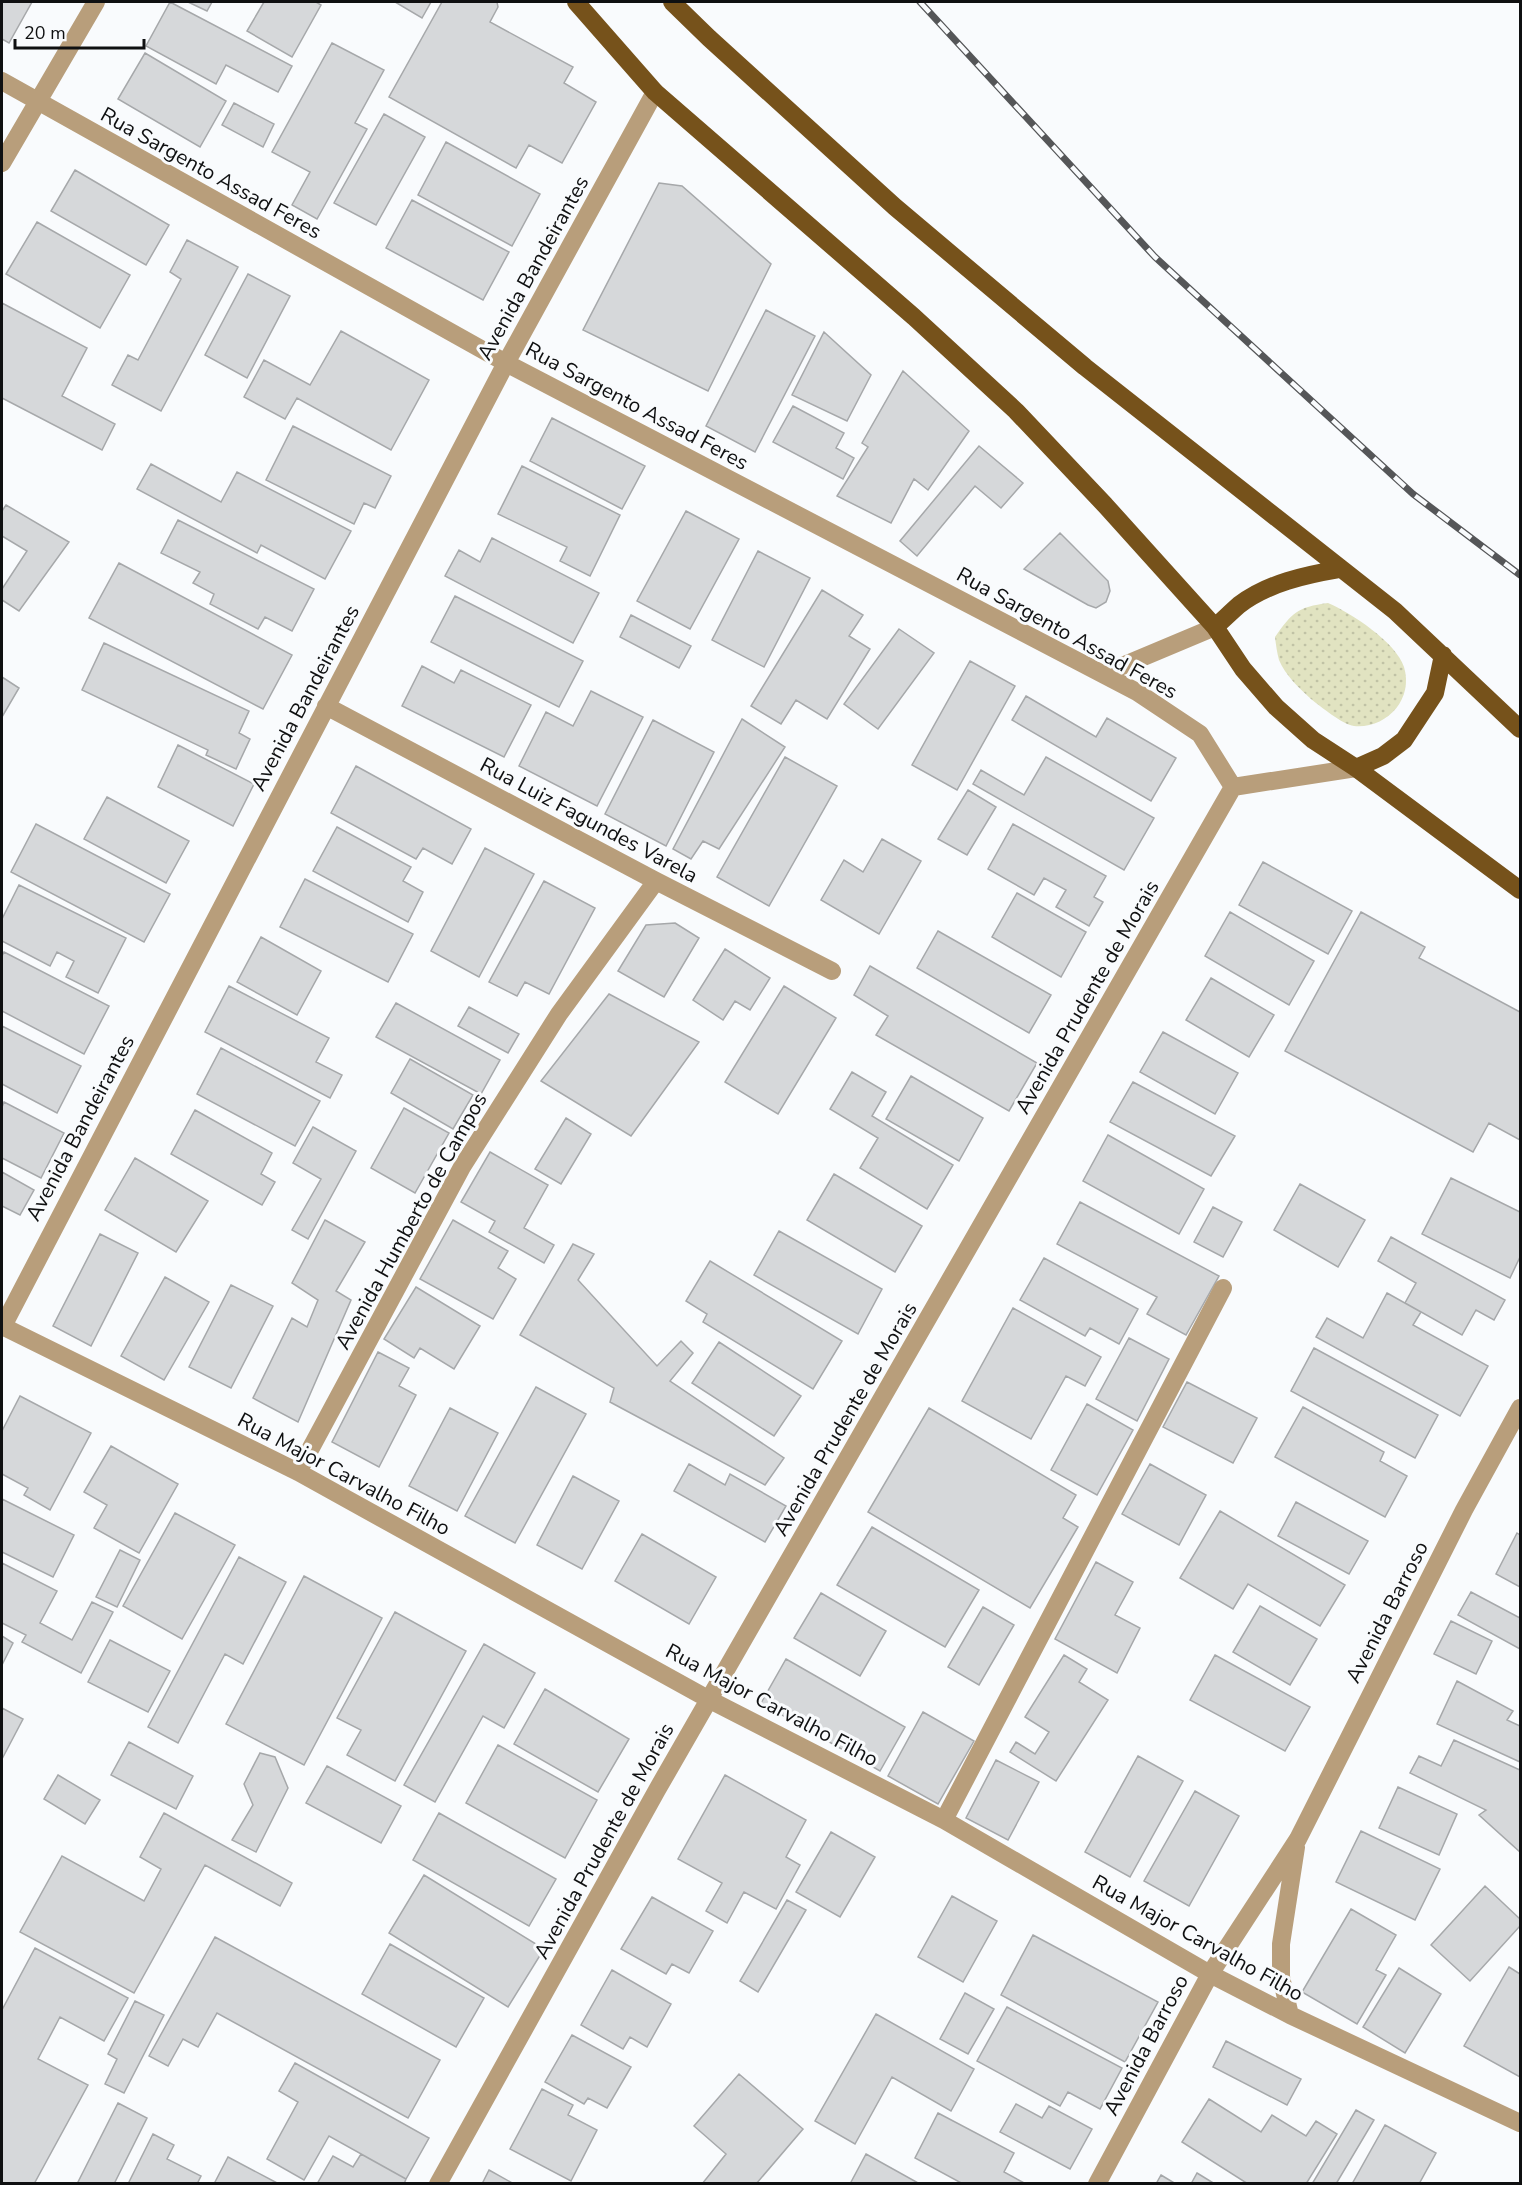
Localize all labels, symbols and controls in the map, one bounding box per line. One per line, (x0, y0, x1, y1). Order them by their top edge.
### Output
scale bar (15, 12, 144, 50)
text: 20 m (24, 21, 66, 45)
street label: Rua Sargento Assad Feres (96, 100, 326, 246)
street label: Avenida Bandeirantes (471, 171, 595, 365)
street label: Rua Sargento Assad Feres (521, 335, 753, 477)
street label: Rua Sargento Assad Feres (952, 560, 1182, 706)
street label: Avenida Bandeirantes (244, 600, 366, 796)
street label: Rua Luiz Fagundes Varela (475, 751, 703, 889)
street label: Avenida Prudente de Morais (1008, 875, 1166, 1119)
street label: Avenida Bandeirantes (19, 1030, 141, 1226)
street label: Avenida Humberto de Campos (329, 1088, 493, 1354)
street label: Avenida Prudente de Morais (766, 1297, 924, 1541)
street label: Rua Major Carvalho Filho (233, 1406, 455, 1542)
street label: Avenida Barroso (1339, 1536, 1435, 1688)
street label: Rua Major Carvalho Filho (661, 1637, 883, 1773)
street label: Avenida Prudente de Morais (527, 1718, 681, 1964)
street label: Rua Major Carvalho Filho (1087, 1868, 1309, 2008)
street label: Avenida Barroso (1097, 1970, 1195, 2120)

